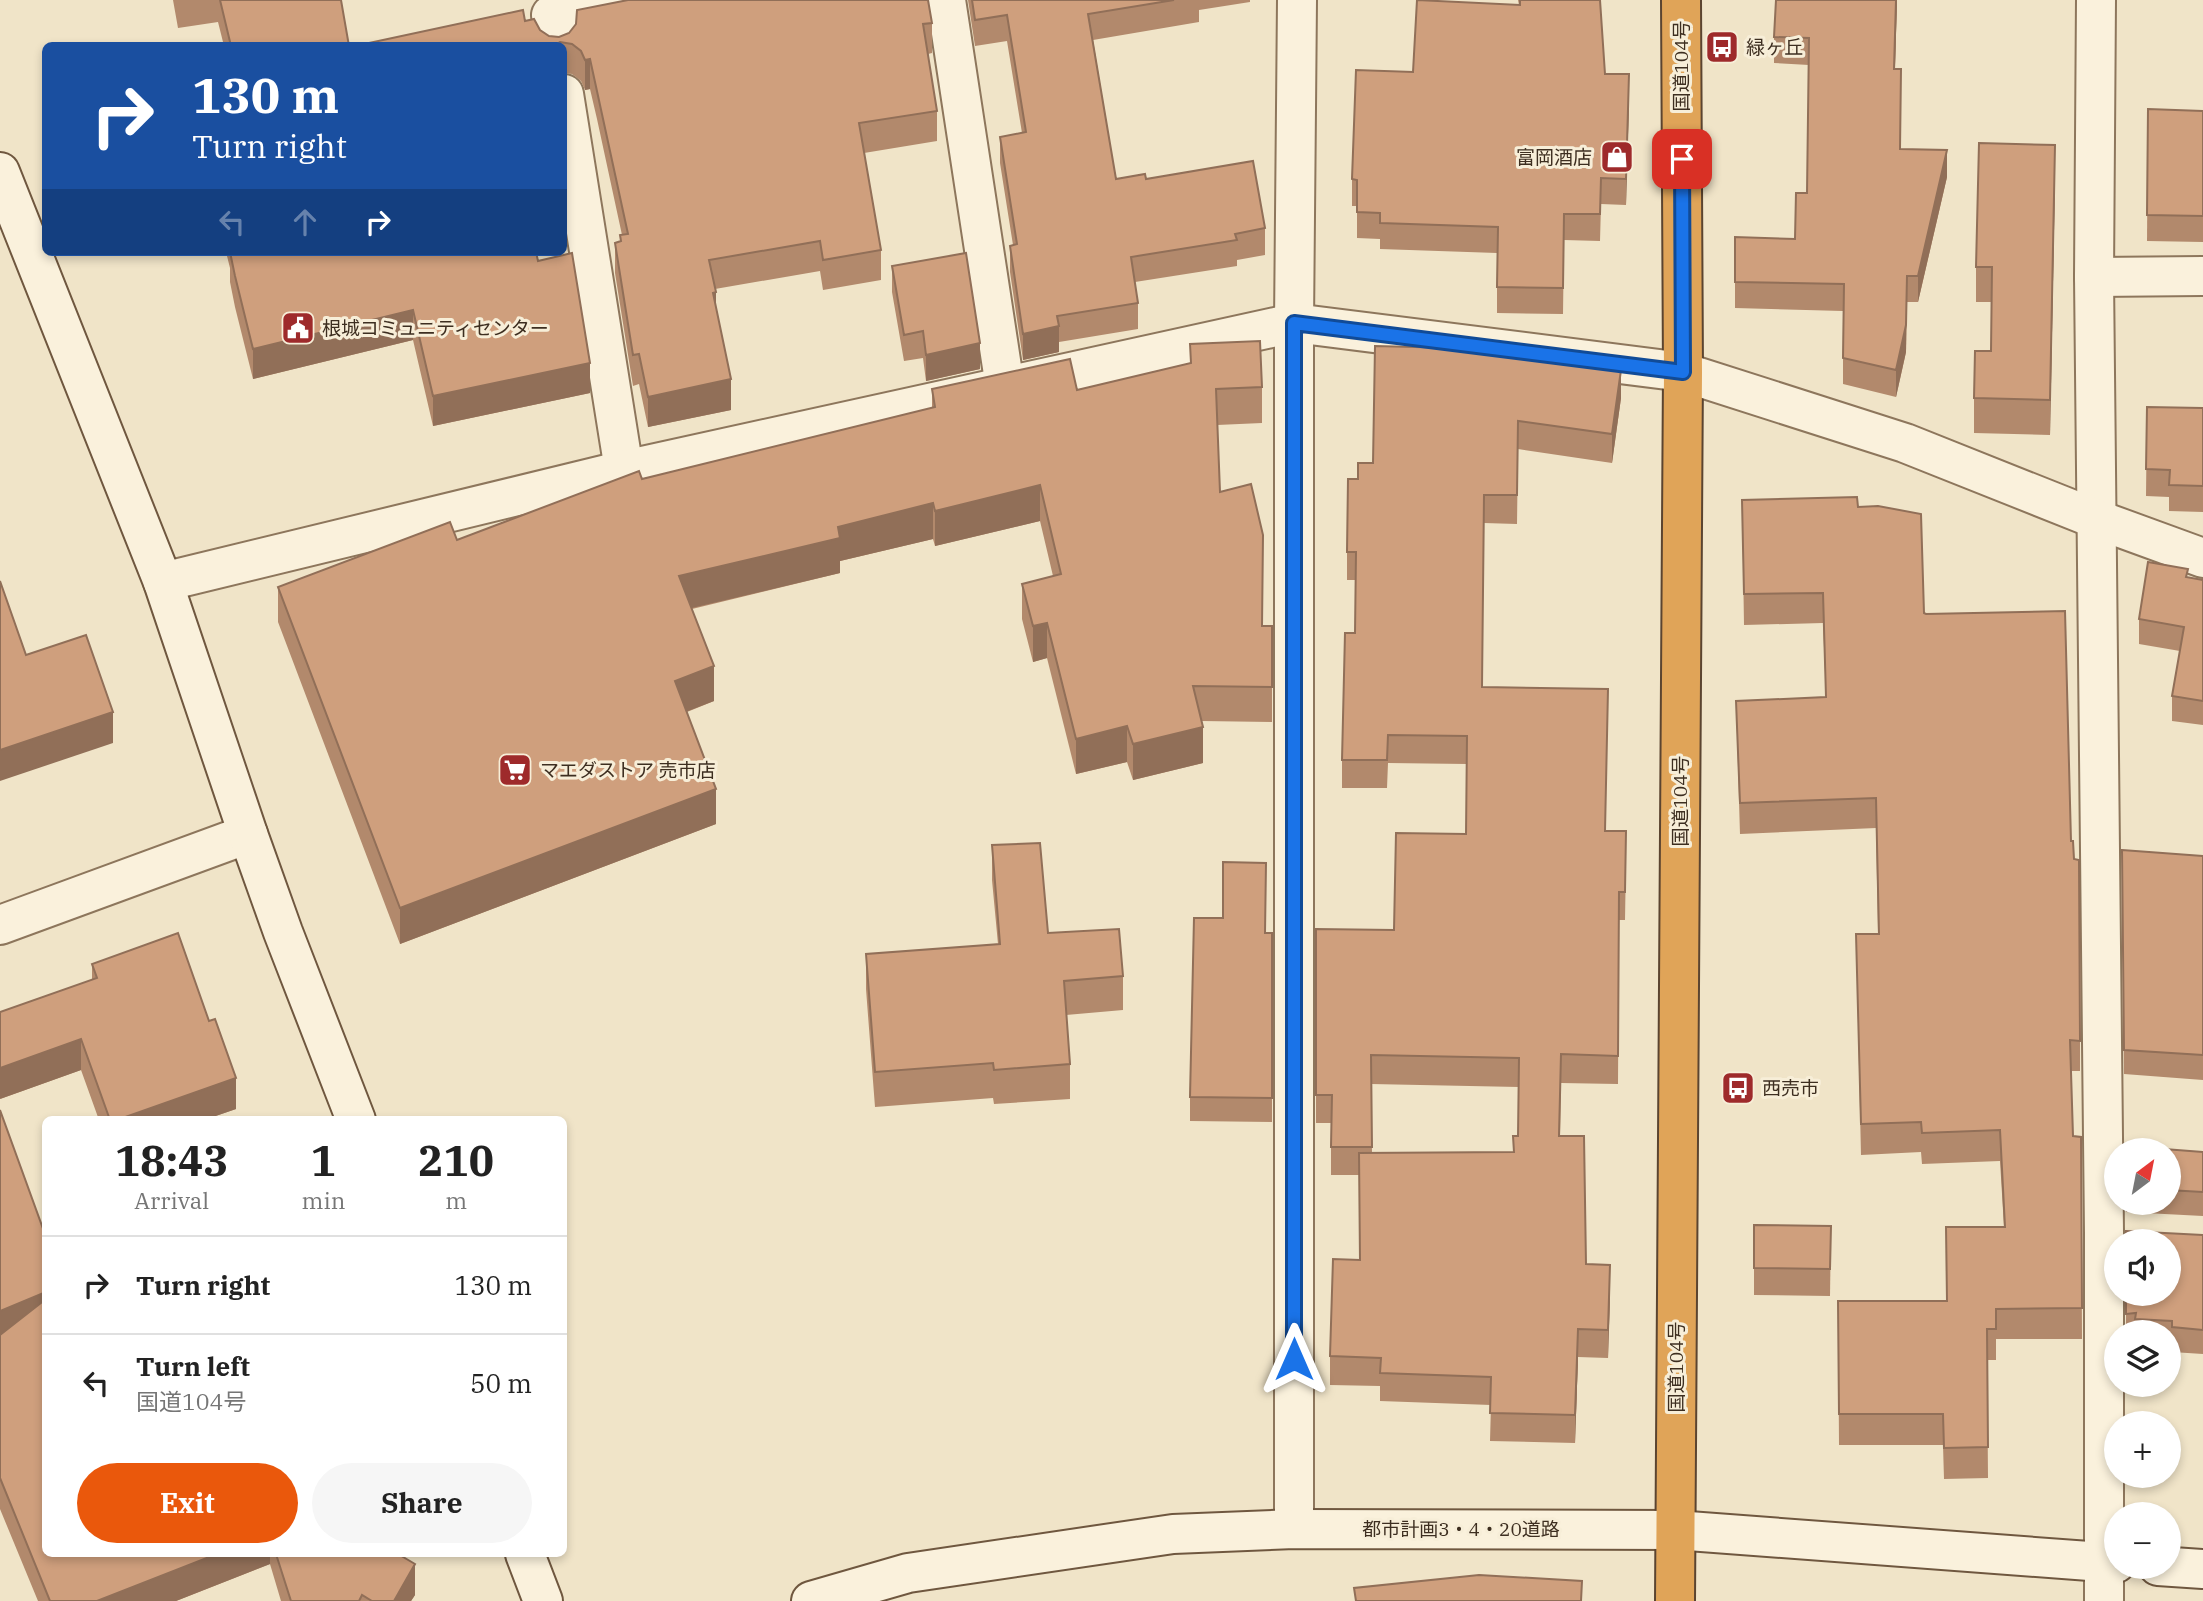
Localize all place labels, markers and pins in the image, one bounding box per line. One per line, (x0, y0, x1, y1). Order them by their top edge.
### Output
bus stop icon: 緑ヶ丘 (1703, 28, 1741, 66)
place label: 緑ヶ丘 (1746, 35, 1803, 59)
pin (1652, 129, 1712, 189)
shop icon: 富岡酒店 (1598, 138, 1636, 176)
place label: 富岡酒店 (1516, 145, 1592, 169)
public building icon: 根城コミュニティセンター (279, 309, 317, 347)
place label: 根城コミュニティセンター (322, 316, 549, 340)
supermarket icon: マエダストア 売市店 (496, 751, 534, 789)
place label: マエダストア 売市店 (540, 758, 715, 782)
bus stop icon: 西売市 (1719, 1069, 1757, 1107)
place label: 西売市 (1762, 1076, 1819, 1100)

